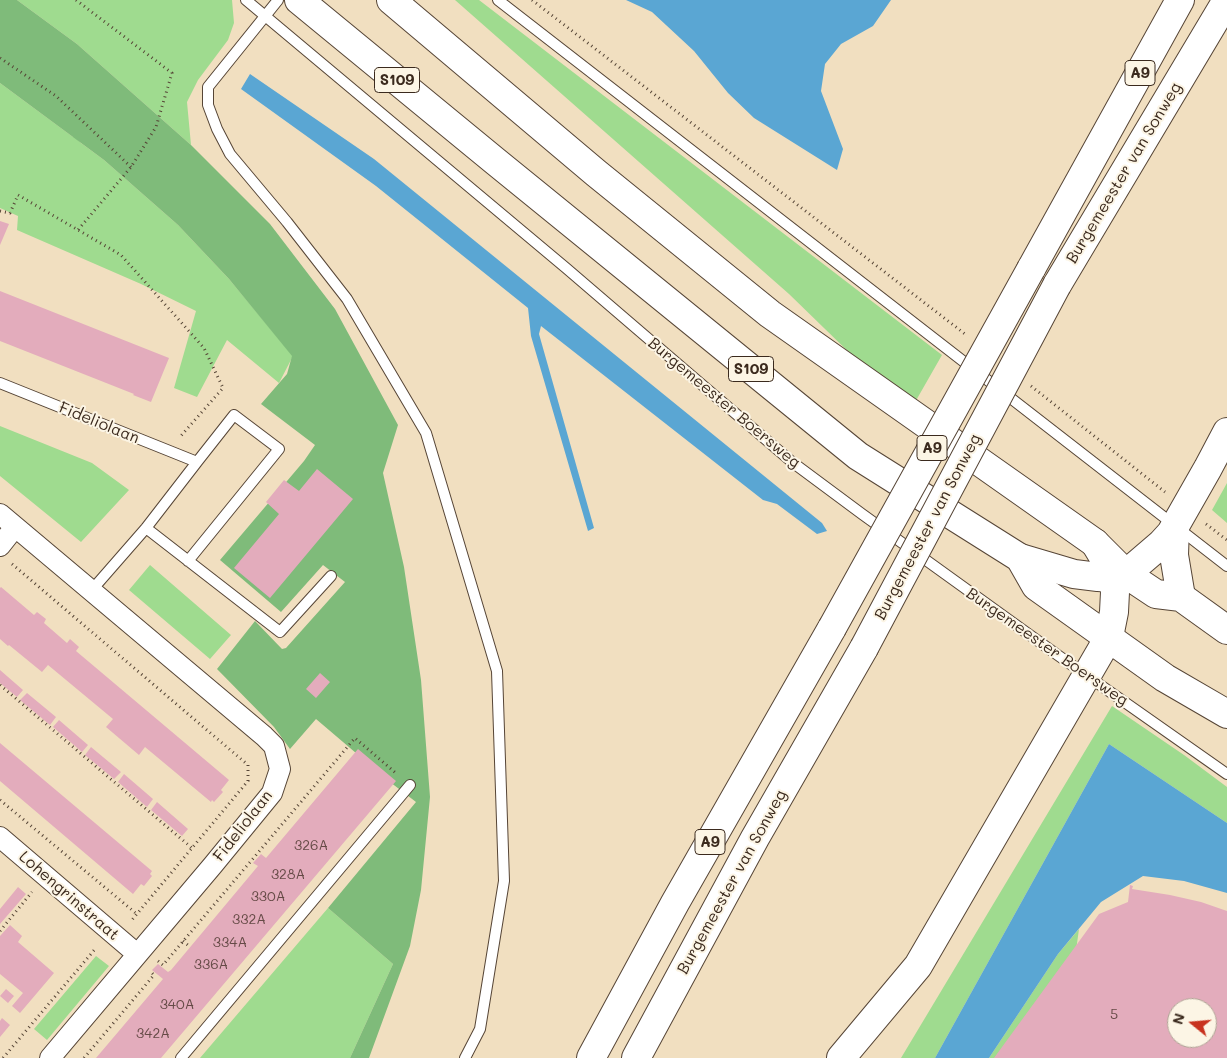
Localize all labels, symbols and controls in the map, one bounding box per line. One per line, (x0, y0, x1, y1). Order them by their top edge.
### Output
road number: A9 (1125, 60, 1155, 86)
road number: S109 (374, 68, 420, 92)
street label: Burgemeester van Sonweg (1062, 79, 1186, 267)
street label: Burgemeester Boersweg (644, 334, 804, 472)
road number: S109 (728, 356, 774, 382)
street label: Fideliolaan (56, 398, 142, 448)
street label: Burgemeester van Sonweg (871, 431, 985, 623)
road number: A9 (917, 436, 947, 460)
street label: Burgemeester Boersweg (962, 584, 1132, 710)
street label: Fideliolaan (209, 787, 277, 865)
street label: Burgemeester van Sonweg (673, 787, 791, 977)
road number: A9 (695, 830, 725, 854)
house number: 326A (294, 838, 328, 854)
street label: Lohengrinstraat (15, 847, 123, 945)
house number: 328A (271, 867, 305, 883)
house number: 330A (251, 889, 285, 905)
house number: 332A (232, 912, 266, 928)
house number: 334A (213, 935, 247, 951)
house number: 336A (194, 957, 228, 973)
house number: 340A (160, 997, 194, 1013)
north arrow (1167, 998, 1217, 1048)
house number: 5 (1110, 1007, 1118, 1023)
text: N (1167, 1011, 1189, 1027)
house number: 342A (136, 1026, 170, 1042)

